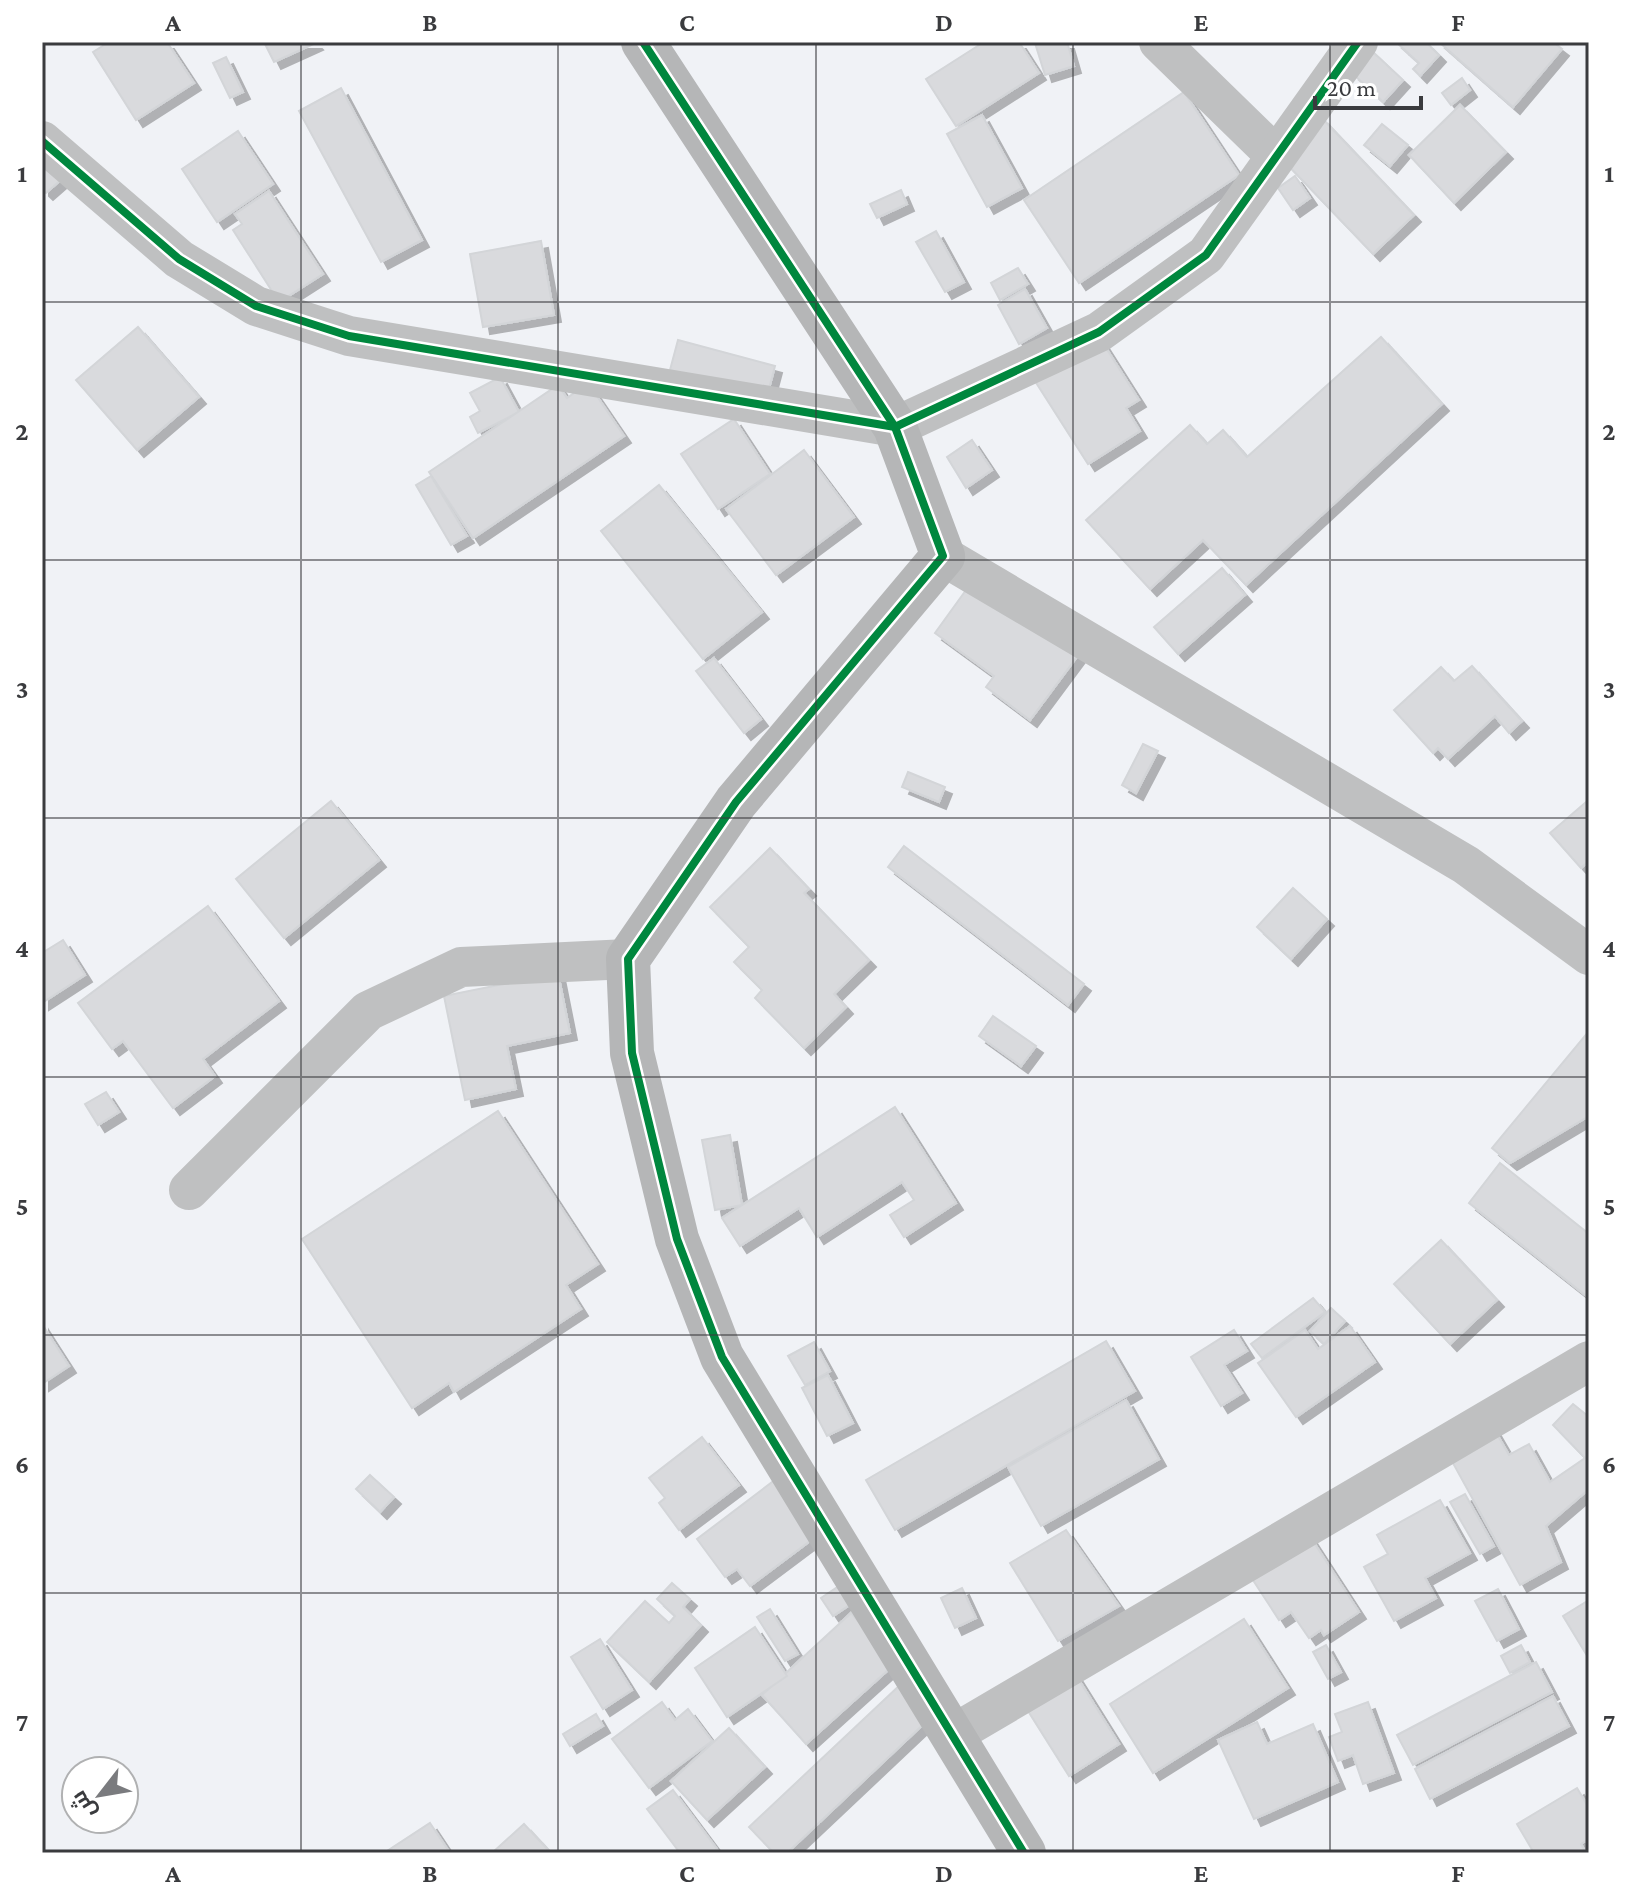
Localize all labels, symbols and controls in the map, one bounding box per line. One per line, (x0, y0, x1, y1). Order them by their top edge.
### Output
text: A (164, 8, 181, 37)
text: B (422, 8, 438, 37)
text: C (679, 8, 695, 37)
text: D (935, 8, 953, 37)
text: E (1194, 8, 1209, 37)
text: F (1451, 8, 1465, 37)
scale bar (1315, 60, 1421, 110)
text: 20 m (1327, 74, 1376, 101)
text: 1 (17, 159, 27, 188)
text: 1 (1604, 159, 1614, 188)
text: 2 (15, 417, 29, 446)
text: 2 (1602, 417, 1616, 446)
text: 3 (16, 675, 28, 704)
text: 3 (1603, 675, 1615, 704)
text: 4 (15, 934, 29, 963)
text: 4 (1602, 934, 1616, 963)
text: 5 (16, 1192, 28, 1221)
text: 5 (1603, 1192, 1615, 1221)
text: 6 (15, 1450, 29, 1479)
text: 6 (1602, 1450, 1616, 1479)
text: 7 (16, 1708, 28, 1737)
text: 7 (1603, 1708, 1615, 1737)
north arrow (60, 1755, 140, 1835)
text: ش (65, 1786, 102, 1824)
text: A (164, 1859, 181, 1888)
text: B (422, 1859, 438, 1888)
text: C (679, 1859, 695, 1888)
text: D (935, 1859, 953, 1888)
text: E (1194, 1859, 1209, 1888)
text: F (1451, 1859, 1465, 1888)

